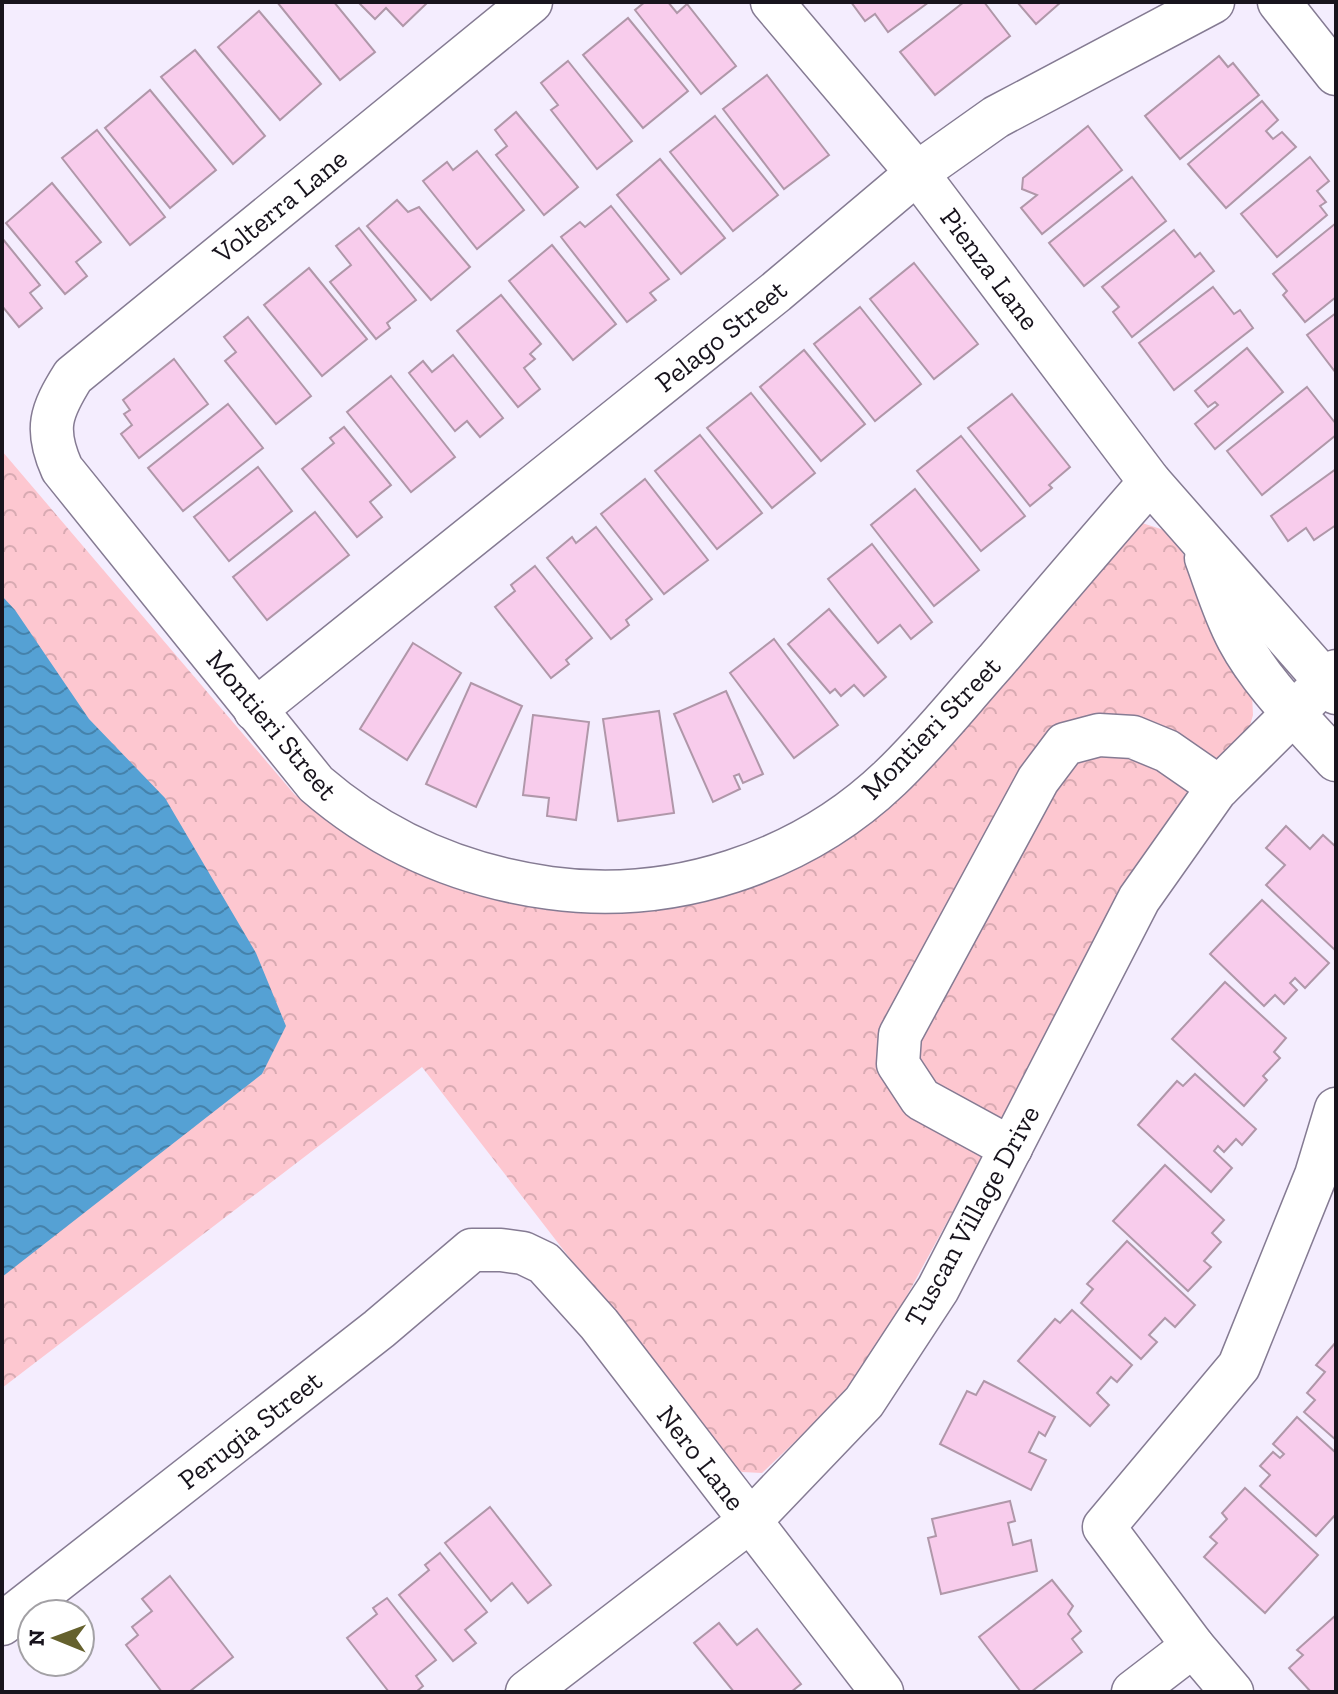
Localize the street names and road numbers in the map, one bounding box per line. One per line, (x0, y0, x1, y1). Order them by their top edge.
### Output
street label: Volterra Lane (205, 142, 354, 271)
street label: Pienza Lane (933, 202, 1047, 336)
street label: Pelago Street (649, 273, 794, 399)
street label: Montieri Street (200, 643, 345, 807)
street label: Montieri Street (855, 649, 1008, 806)
street label: Tuscan Village Drive (897, 1100, 1047, 1332)
street label: Perugia Street (172, 1363, 329, 1496)
street label: Nero Lane (650, 1399, 752, 1517)

